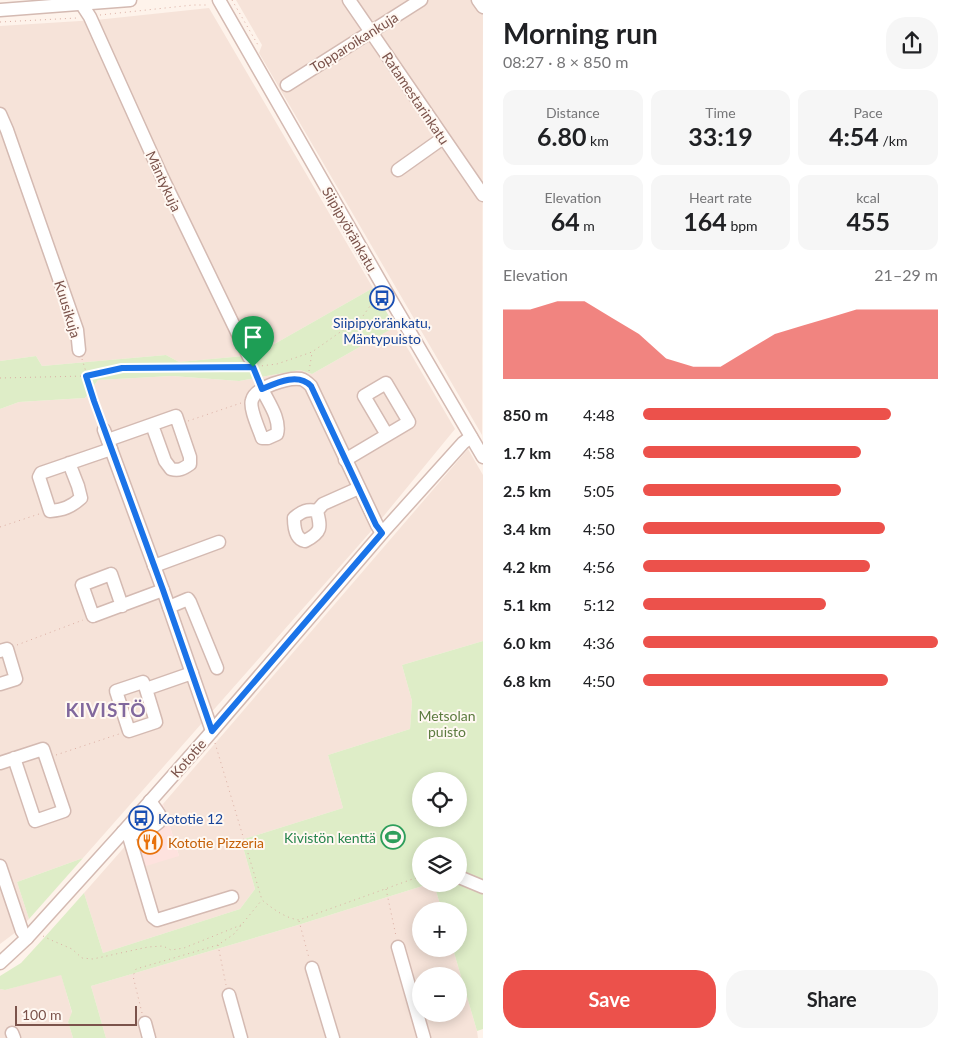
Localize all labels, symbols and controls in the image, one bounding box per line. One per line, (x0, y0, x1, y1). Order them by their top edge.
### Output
street label: Topparoikankuja (307, 8, 401, 76)
text: Morning run (503, 16, 658, 50)
button: share (886, 17, 938, 69)
street label: Ratamestarinkatu (379, 49, 453, 147)
text: 08:27 · 8 × 850 m (503, 52, 628, 71)
text: Distance (546, 104, 600, 121)
text: Time (705, 104, 736, 121)
text: Pace (854, 104, 883, 121)
text: 6.80 (537, 121, 586, 151)
text: 33:19 (688, 121, 753, 151)
text: 4:54 (829, 121, 879, 151)
text: km (586, 132, 609, 149)
text: /km (879, 132, 907, 149)
street label: Mäntykuja (143, 148, 185, 214)
street label: Siipipyöränkatu (319, 184, 381, 274)
text: Elevation (544, 189, 601, 206)
text: Heart rate (689, 189, 752, 206)
text: kcal (856, 189, 880, 206)
text: 64 (551, 206, 580, 236)
text: 164 (683, 206, 727, 236)
text: 455 (846, 206, 890, 236)
text: m (580, 217, 595, 234)
text: bpm (727, 217, 758, 234)
text: Elevation (503, 265, 568, 284)
text: 21–29 m (874, 265, 938, 284)
street label: Kuusikuja (51, 278, 85, 340)
bus stop icon: Siipipyöränkatu, Mäntypuisto (369, 285, 395, 311)
place label: Siipipyöränkatu, Mäntypuisto (333, 314, 431, 347)
pin (232, 316, 274, 367)
icon: arrive (239, 323, 267, 351)
text: 850 m (503, 405, 548, 424)
text: 4:48 (583, 405, 615, 424)
text: 1.7 km (503, 443, 551, 462)
text: 4:58 (583, 443, 615, 462)
text: 2.5 km (503, 481, 551, 500)
text: 5:05 (583, 481, 615, 500)
text: 3.4 km (503, 519, 551, 538)
text: 4:50 (583, 519, 615, 538)
text: 4.2 km (503, 557, 551, 576)
text: 4:56 (583, 557, 615, 576)
text: 5.1 km (503, 595, 551, 614)
text: 5:12 (583, 595, 615, 614)
text: 6.0 km (503, 633, 551, 652)
text: 4:36 (583, 633, 615, 652)
text: 6.8 km (503, 671, 551, 690)
text: 4:50 (583, 671, 615, 690)
district label: KIVISTÖ (65, 698, 147, 721)
park label: Metsolan puisto (418, 707, 476, 740)
street label: Kototie (167, 735, 209, 781)
map controls (412, 772, 467, 1022)
button: locate (412, 772, 467, 827)
bus stop icon: Kototie 12 (128, 805, 154, 831)
place label: Kototie 12 (158, 810, 223, 827)
sports icon: Kivistön kenttä (380, 824, 406, 850)
restaurant icon: Kototie Pizzeria (137, 829, 163, 855)
place label: Kivistön kenttä (284, 829, 376, 846)
place label: Kototie Pizzeria (168, 834, 264, 851)
button: layers (412, 837, 467, 892)
button: + (412, 902, 467, 957)
button: − (412, 967, 467, 1022)
button: Save (503, 970, 716, 1028)
button: Share (726, 970, 938, 1028)
scale bar (15, 1003, 138, 1026)
text: 100 m (22, 1006, 61, 1023)

